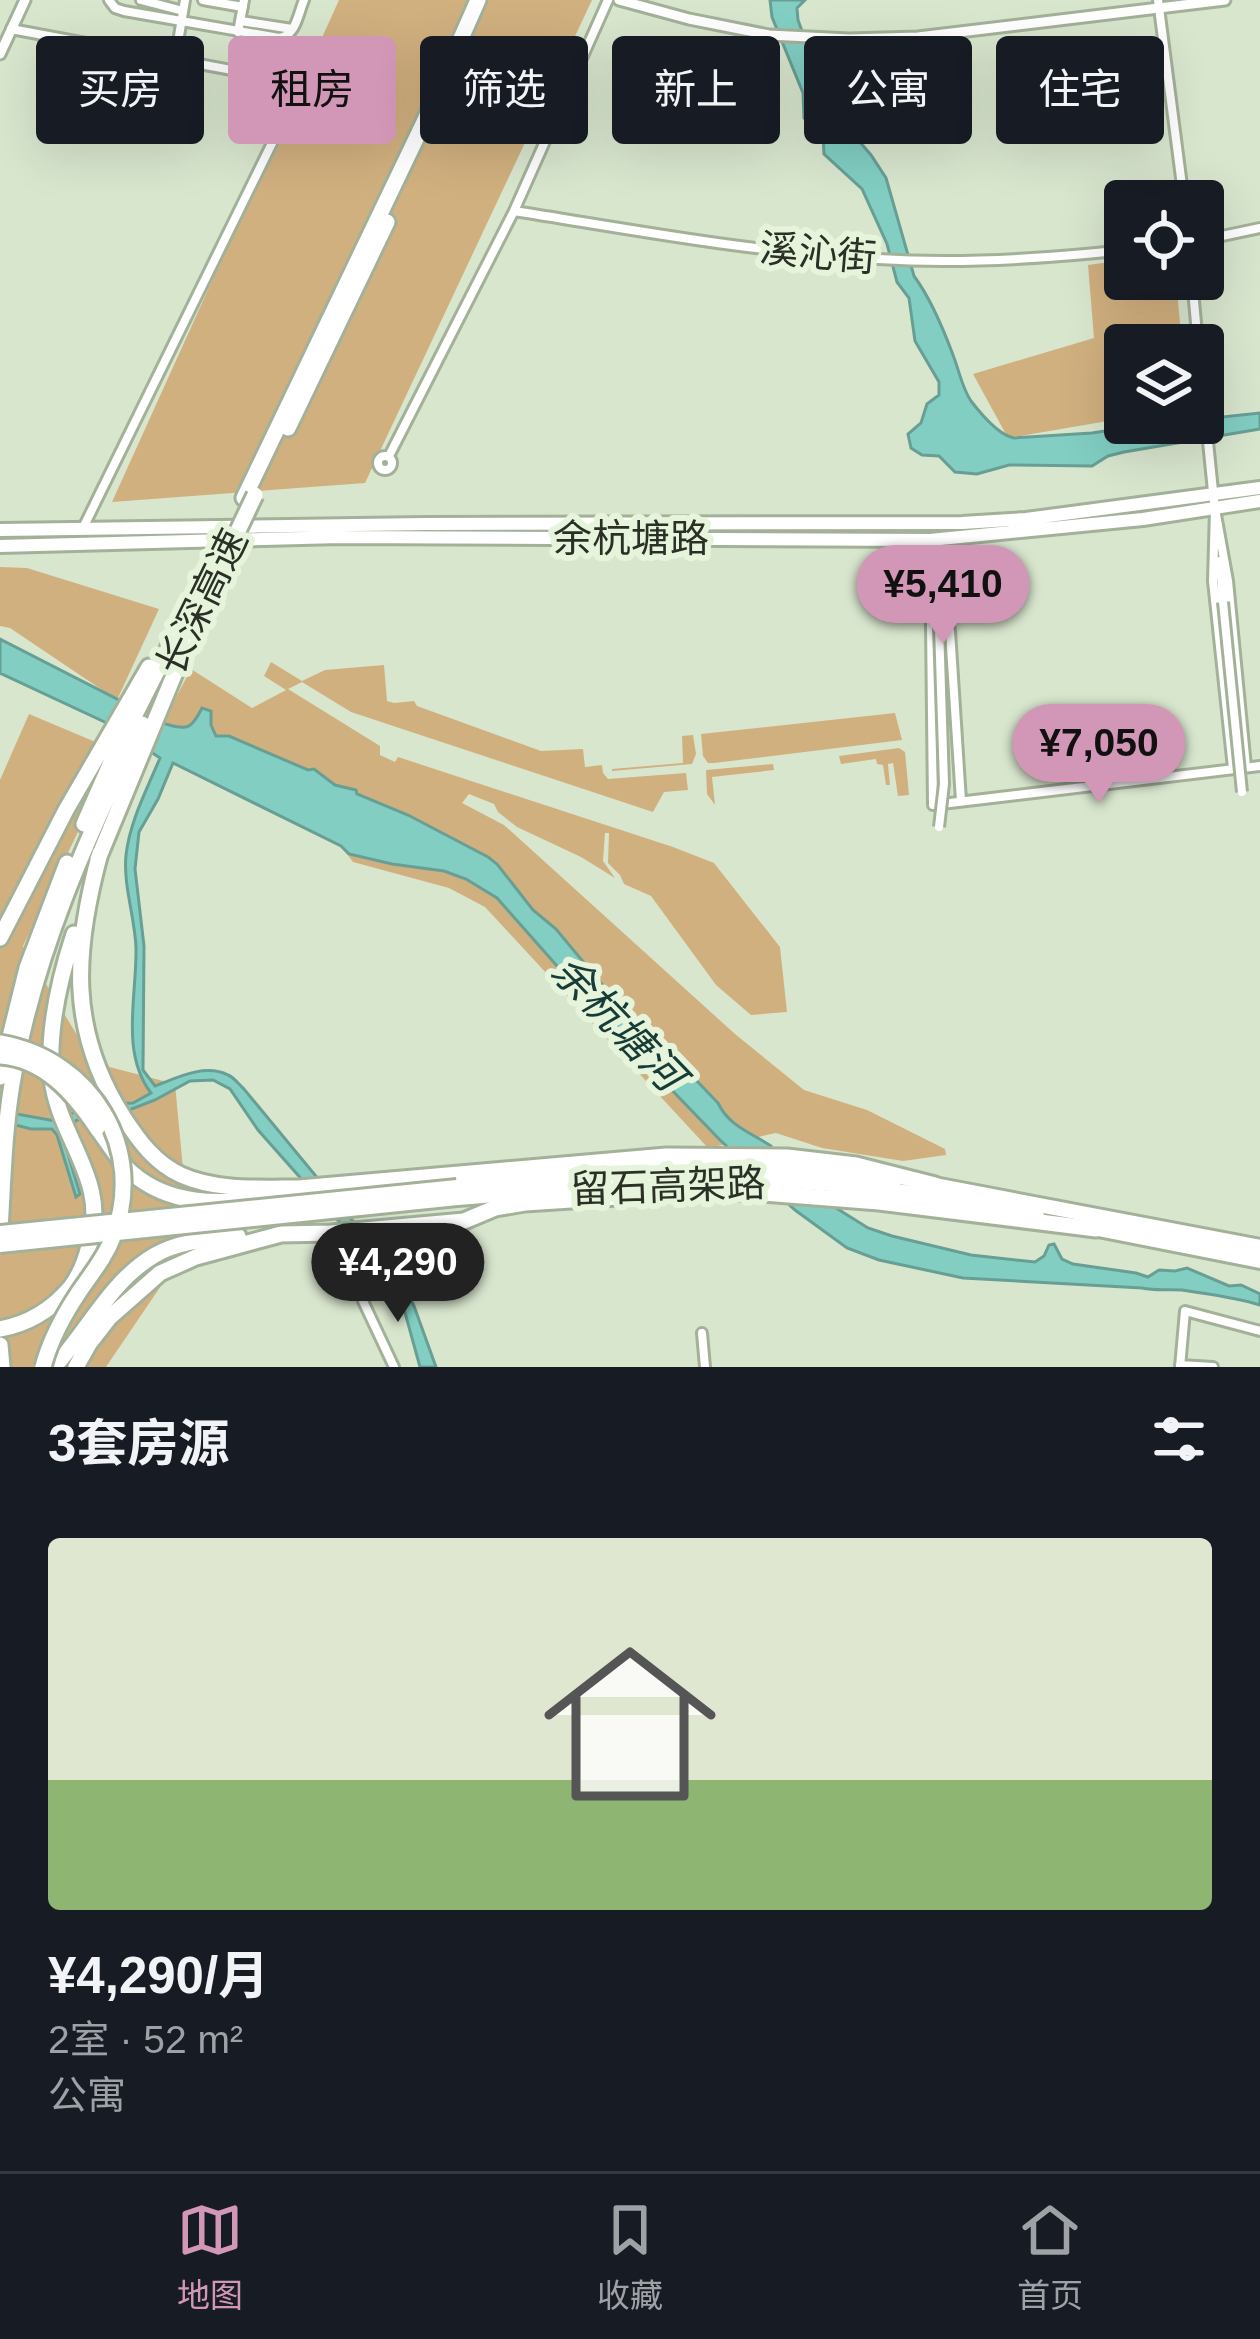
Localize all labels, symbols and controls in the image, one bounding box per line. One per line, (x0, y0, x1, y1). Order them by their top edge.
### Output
chip: 买房 (36, 36, 204, 144)
chip: 租房 (228, 36, 396, 144)
chip: 筛选 (420, 36, 588, 144)
chip: 新上 (612, 36, 780, 144)
chip: 公寓 (804, 36, 972, 144)
chip: 住宅 (996, 36, 1164, 144)
map controls (1104, 180, 1224, 444)
button: locate (1104, 180, 1224, 300)
street label: 溪沁街 (758, 226, 878, 280)
button: layers (1104, 324, 1224, 444)
street label: 余杭塘路 (553, 517, 709, 560)
street label: 长深高速 (148, 522, 256, 682)
pin: ¥5,410 (845, 545, 1041, 647)
text: ¥5,410 (883, 562, 1003, 605)
pin: ¥7,050 (1001, 704, 1197, 806)
text: ¥7,050 (1039, 721, 1159, 764)
water label: 余杭塘河 (543, 946, 698, 1105)
street label: 留石高架路 (570, 1161, 766, 1211)
pin: ¥4,290 (300, 1223, 496, 1325)
text: ¥4,290 (338, 1240, 458, 1283)
icon: filters (1146, 1406, 1212, 1472)
text: 3套房源 (48, 1415, 229, 1472)
icon: home (522, 1616, 738, 1832)
text: ¥4,290/月 (48, 1947, 269, 2004)
text: 2室 · 52 m² (48, 2018, 243, 2061)
text: 公寓 (48, 2074, 126, 2117)
tab: 地图 (177, 2197, 243, 2317)
tab: 收藏 (597, 2197, 663, 2317)
tab: 首页 (1017, 2197, 1083, 2317)

